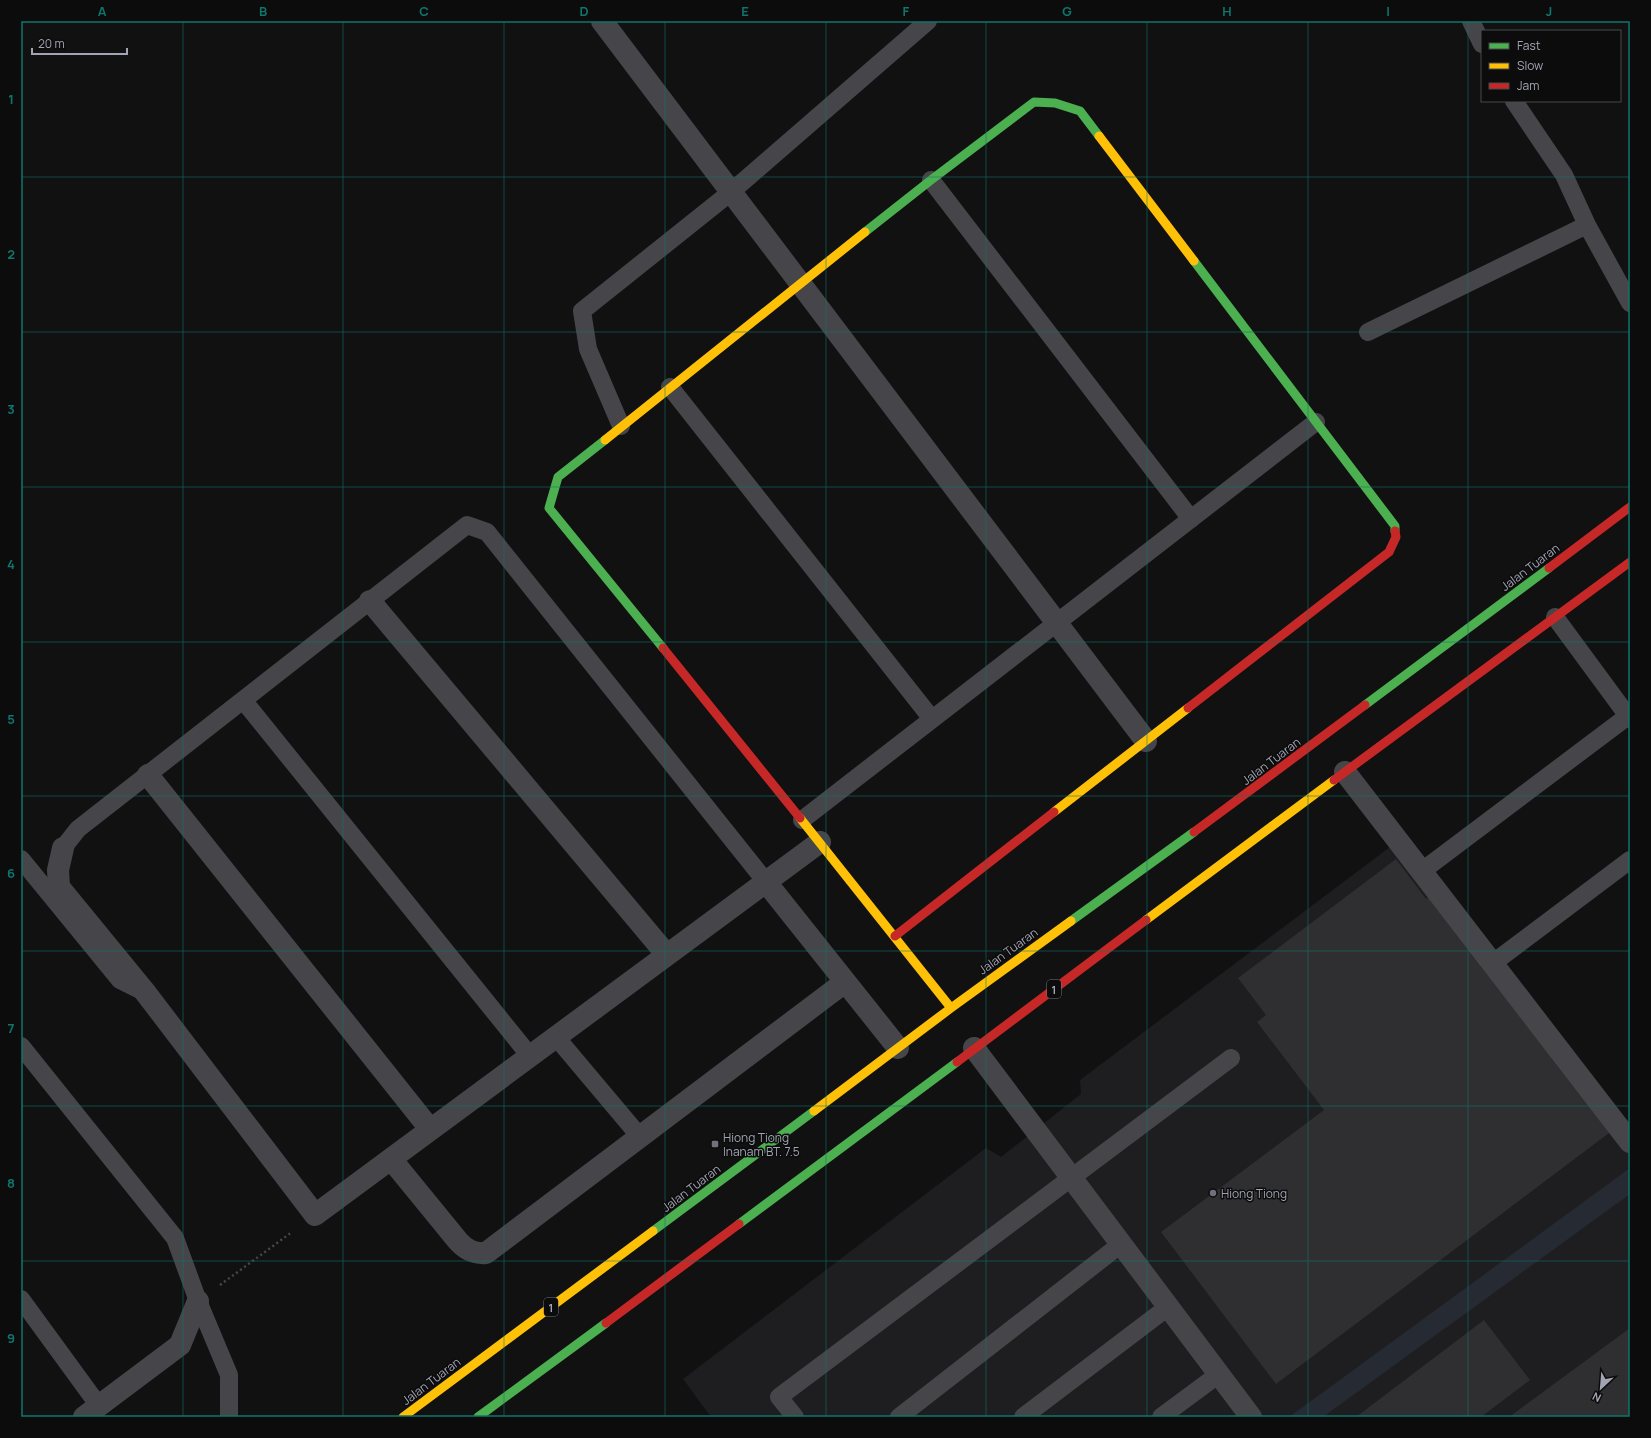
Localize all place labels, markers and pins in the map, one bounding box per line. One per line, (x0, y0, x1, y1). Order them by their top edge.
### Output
place label: Hiong Tiong Inanam BT. 7.5 (723, 1129, 800, 1160)
marker: Hiong Tiong Inanam BT. 7.5 (710, 1139, 720, 1149)
place label: Hiong Tiong (1221, 1185, 1287, 1202)
marker: Hiong Tiong (1208, 1188, 1218, 1198)

